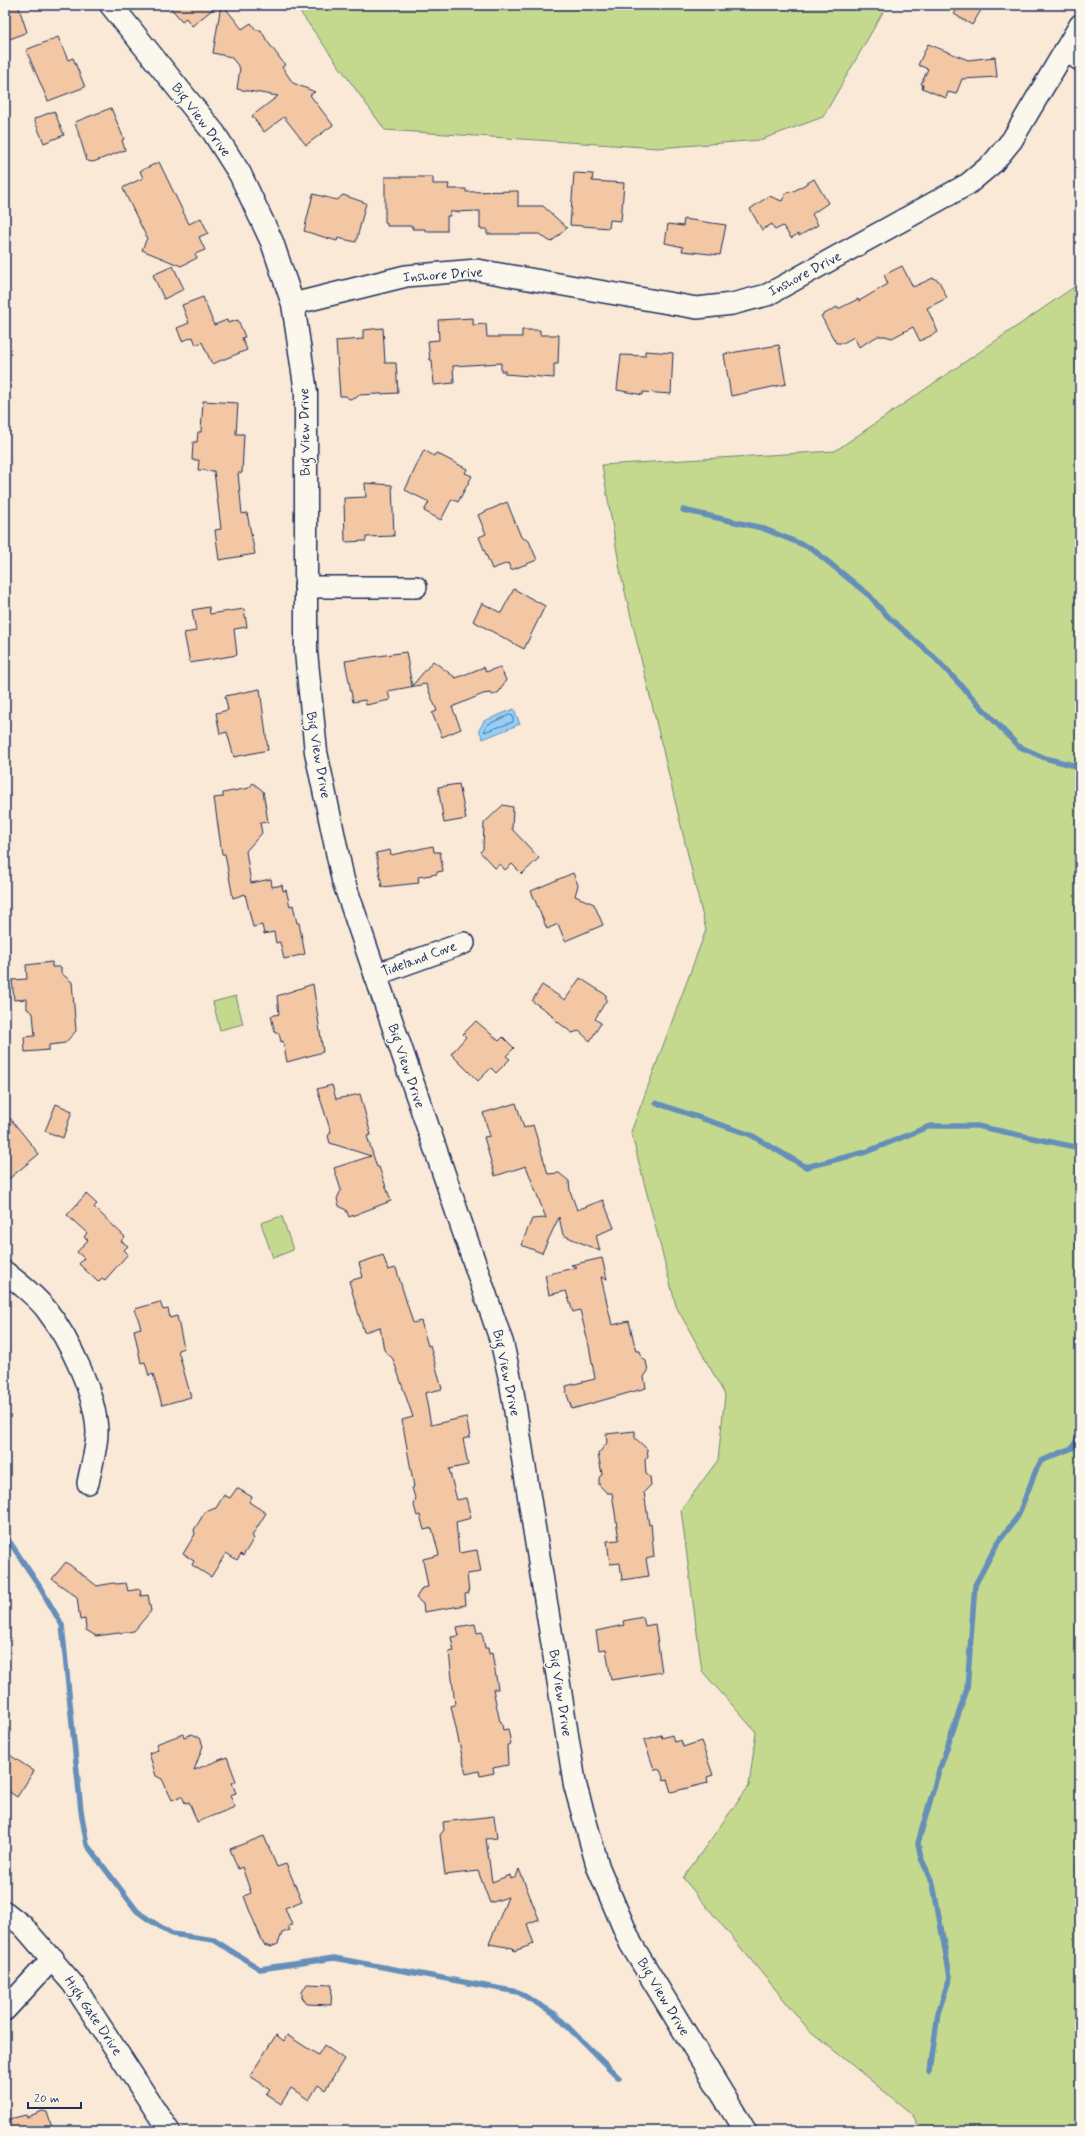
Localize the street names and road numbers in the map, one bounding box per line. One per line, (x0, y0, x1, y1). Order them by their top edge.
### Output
street label: Big View Drive (166, 79, 235, 162)
street label: Inshore Drive (765, 247, 845, 301)
street label: Inshore Drive (402, 263, 484, 287)
street label: Big View Drive (295, 388, 317, 476)
street label: Big View Drive (300, 710, 334, 800)
street label: Tideland Cove (379, 937, 459, 981)
street label: Big View Drive (381, 1022, 429, 1111)
street label: Big View Drive (486, 1328, 524, 1418)
street label: Big View Drive (542, 1648, 576, 1738)
street label: Big View Drive (631, 1955, 693, 2040)
street label: High Gate Drive (58, 1973, 126, 2060)

